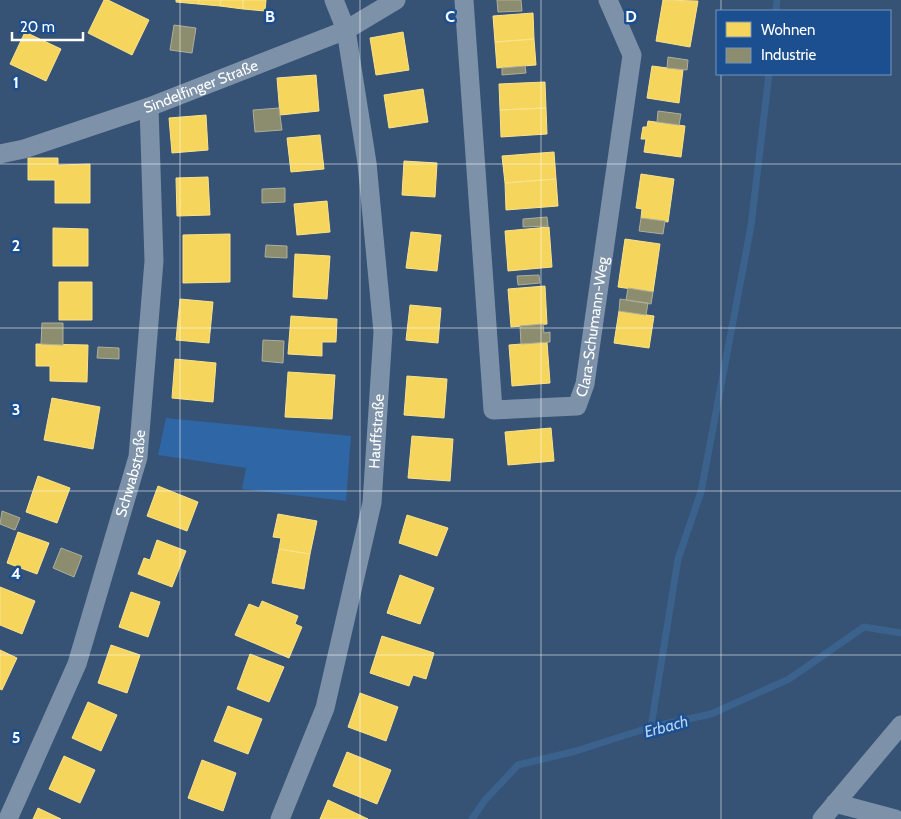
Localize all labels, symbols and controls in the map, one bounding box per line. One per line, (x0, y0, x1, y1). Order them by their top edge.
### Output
text: B (265, 7, 275, 26)
text: C (445, 7, 455, 26)
text: D (625, 7, 637, 26)
scale bar (12, 10, 84, 42)
legend (716, 10, 891, 75)
text: 20 m (20, 18, 55, 36)
text: Wohnen (761, 21, 815, 39)
text: Industrie (761, 46, 816, 64)
street label: Sindelfinger Straße (141, 56, 261, 117)
text: 1 (13, 73, 19, 92)
text: 2 (12, 236, 20, 255)
street label: Clara-Schumann-Weg (572, 255, 612, 400)
street label: Hauffstraße (365, 393, 388, 469)
text: 3 (12, 400, 20, 419)
street label: Schwabstraße (112, 429, 149, 519)
text: 4 (11, 564, 21, 583)
water label: Erbach (642, 712, 690, 741)
text: 5 (12, 728, 20, 747)

